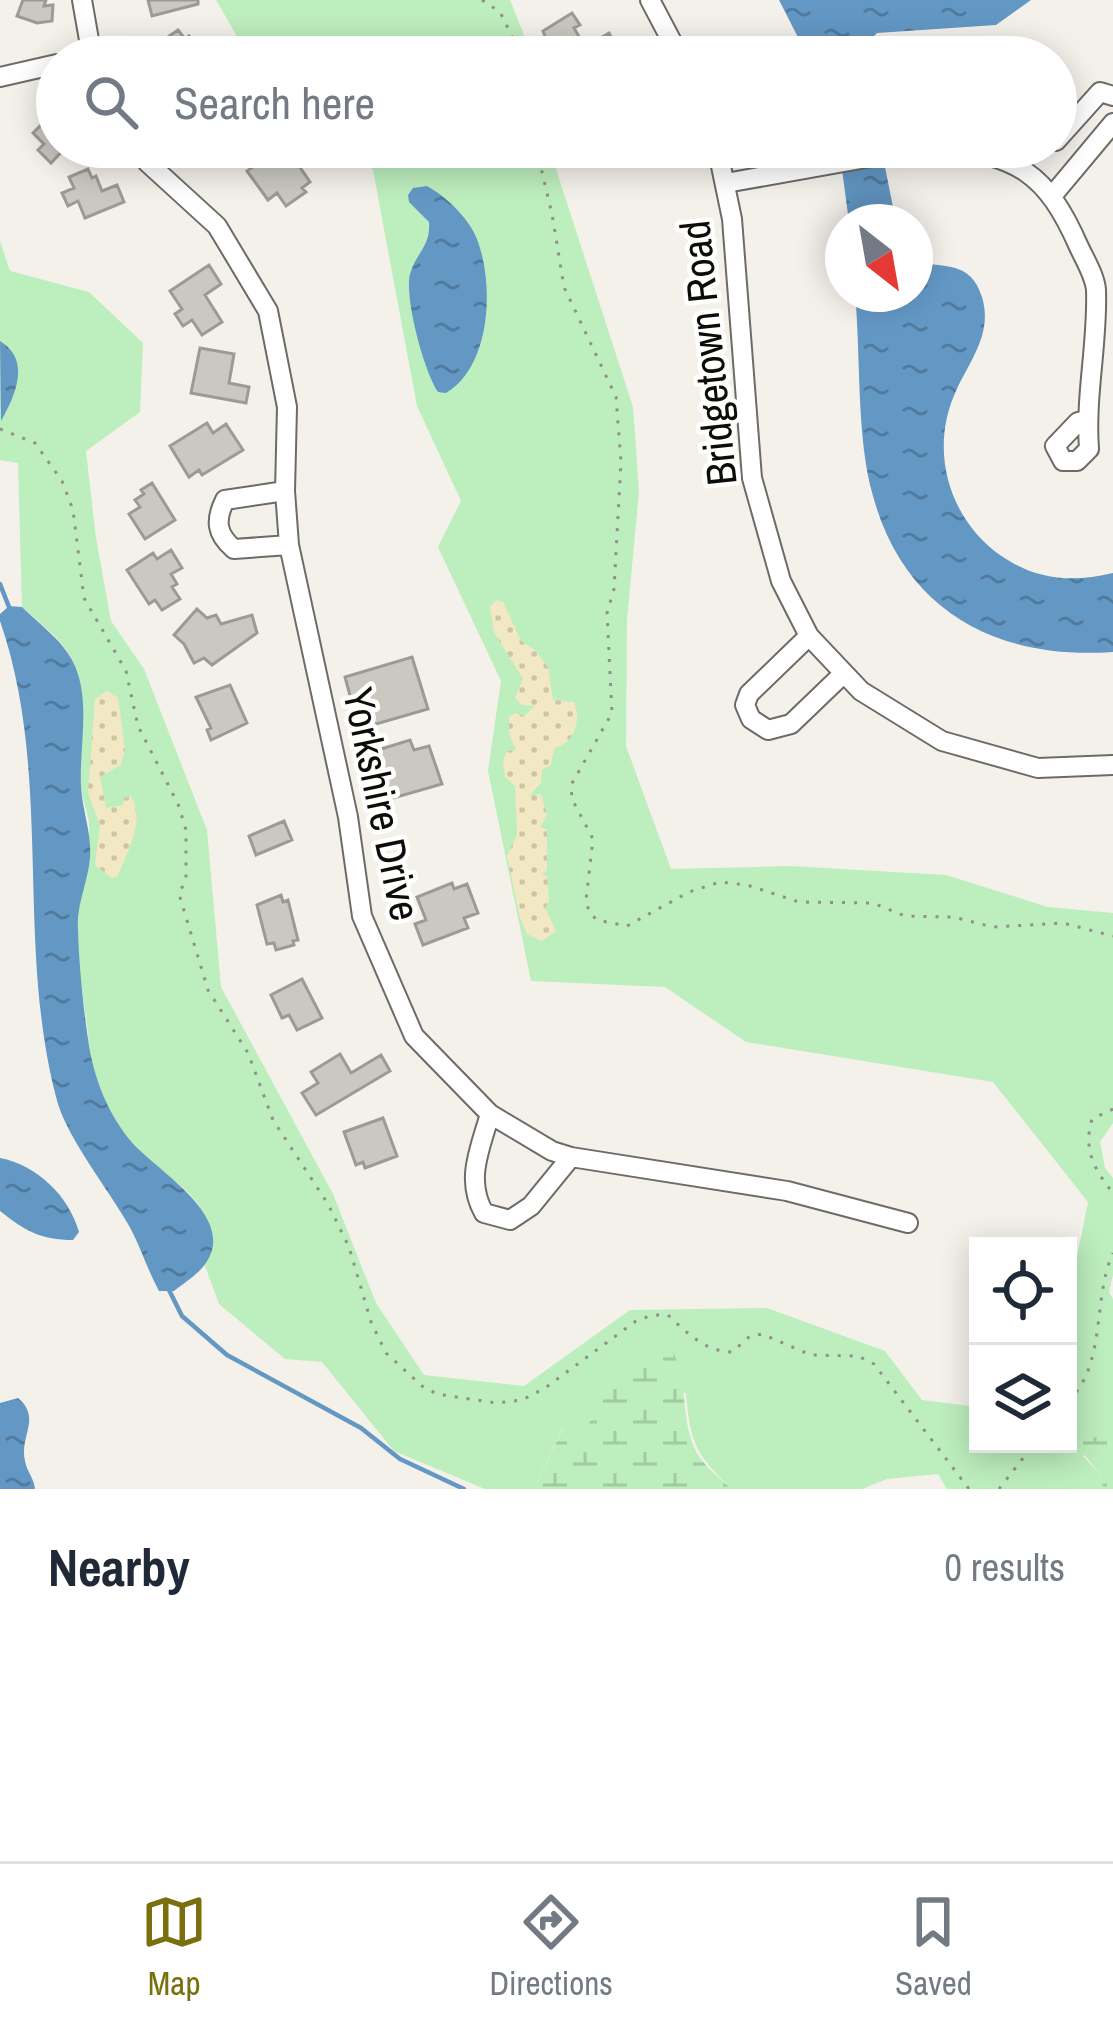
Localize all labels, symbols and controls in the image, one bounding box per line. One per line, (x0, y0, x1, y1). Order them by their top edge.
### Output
search box (36, 36, 1077, 168)
icon: search (78, 69, 144, 135)
text: Search here (174, 72, 375, 133)
north arrow (825, 204, 933, 312)
street label: Bridgetown Road (666, 218, 750, 488)
street label: Yorkshire Drive (330, 683, 434, 925)
map controls (969, 1237, 1077, 1453)
button: locate (969, 1237, 1077, 1345)
button: layers (969, 1345, 1077, 1453)
text: Nearby (48, 1533, 190, 1602)
text: 0 results (944, 1541, 1065, 1593)
tab: Map (141, 1889, 207, 2005)
tab: Directions (489, 1889, 613, 2005)
tab: Saved (895, 1889, 972, 2005)

